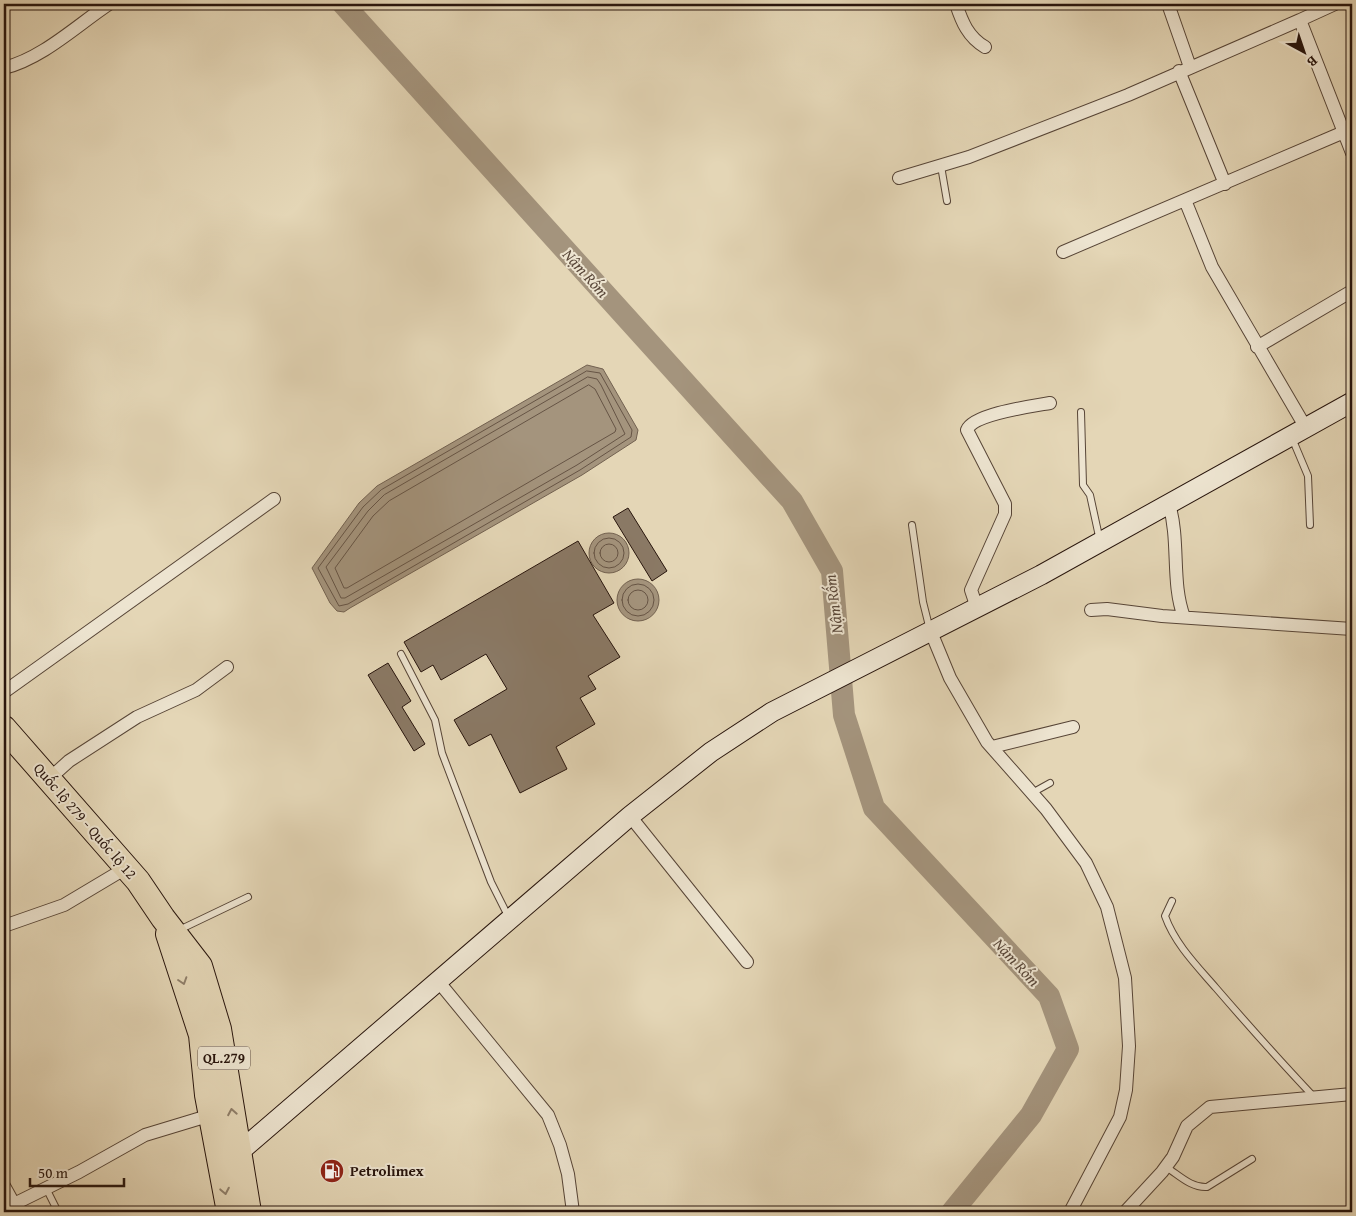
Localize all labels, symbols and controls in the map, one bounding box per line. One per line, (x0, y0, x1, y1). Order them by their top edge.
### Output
north arrow (1278, 28, 1328, 78)
text: B (1303, 52, 1322, 72)
water label: Nậm Rốm (557, 242, 615, 303)
water label: Nậm Rốm (817, 573, 849, 636)
street label: Quốc lộ 279 - Quốc lộ 12 (29, 758, 142, 883)
water label: Nậm Rốm (987, 931, 1046, 992)
one-way arrow (177, 976, 187, 985)
road number: QL.279 (198, 1046, 250, 1070)
one-way arrow (227, 1108, 238, 1116)
scale bar (30, 1156, 124, 1188)
fuel station icon: Petrolimex (319, 1158, 345, 1184)
place label: Petrolimex (350, 1160, 424, 1181)
text: 50 m (38, 1162, 69, 1183)
one-way arrow (220, 1187, 230, 1196)

